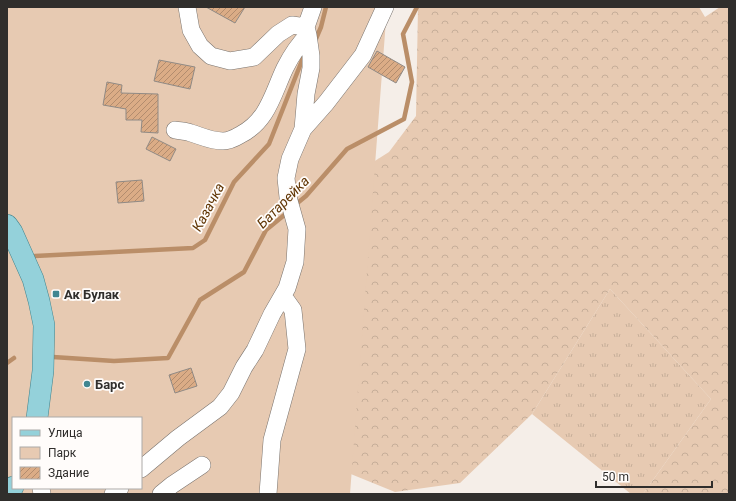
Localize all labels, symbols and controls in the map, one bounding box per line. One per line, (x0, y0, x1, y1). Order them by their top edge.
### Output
water label: Батарейка (254, 173, 312, 231)
water label: Казачка (189, 180, 227, 234)
place label: Ак Булак (64, 287, 120, 302)
marker: Ак Булак (51, 289, 61, 299)
place label: Барс (95, 377, 124, 392)
marker: Барс (82, 379, 92, 389)
legend (12, 417, 142, 489)
text: Улица (48, 426, 83, 440)
text: Парк (48, 446, 77, 460)
scale bar (596, 463, 712, 489)
text: Здание (48, 466, 89, 480)
text: 50 m (602, 470, 629, 484)

